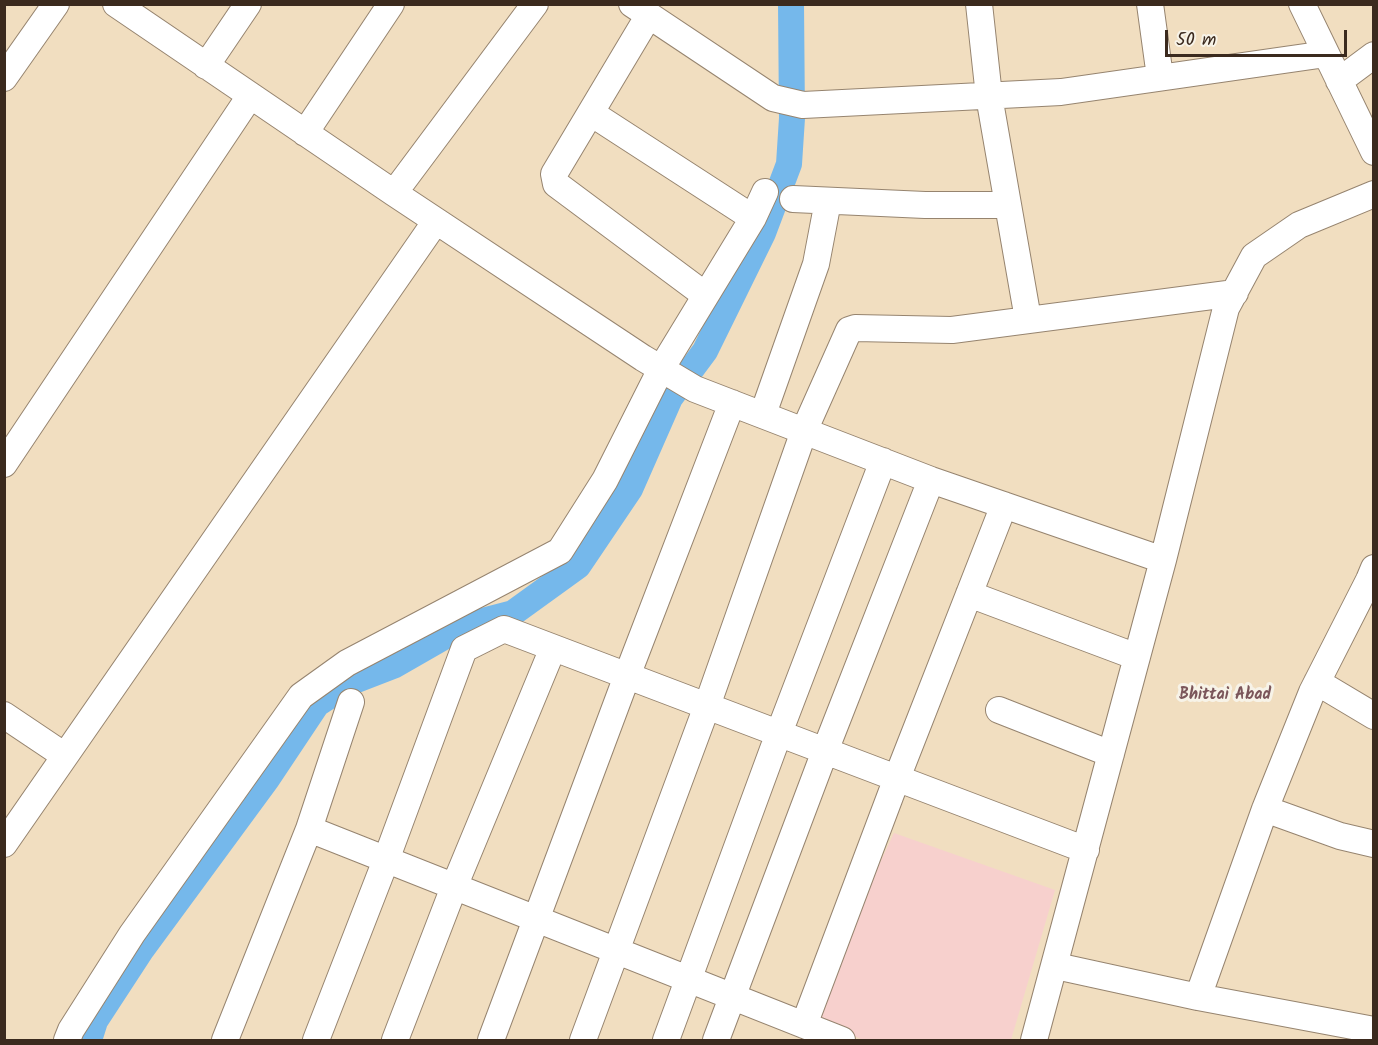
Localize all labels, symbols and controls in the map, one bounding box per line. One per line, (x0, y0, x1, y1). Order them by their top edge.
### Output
scale bar (1168, 18, 1350, 56)
text: 50 m (1176, 26, 1216, 55)
district label: Bhittai Abad (1179, 686, 1271, 706)

